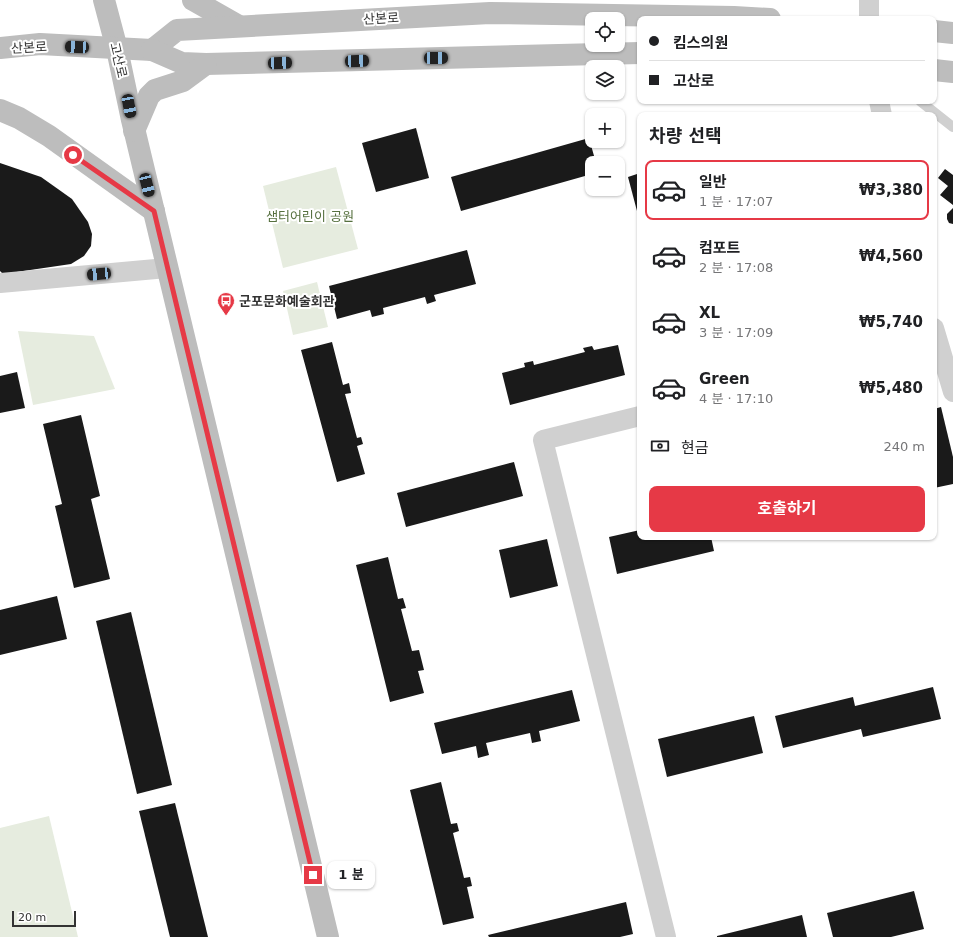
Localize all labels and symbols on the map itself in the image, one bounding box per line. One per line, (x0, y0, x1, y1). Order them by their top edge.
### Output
street label: 산본로 (363, 10, 399, 27)
street label: 산본로 (11, 39, 47, 56)
car (65, 40, 89, 54)
street label: 고산로 (107, 41, 130, 79)
car (424, 52, 448, 64)
car (345, 55, 369, 67)
car (268, 57, 292, 69)
car (121, 93, 137, 119)
route start (64, 146, 82, 164)
car (138, 172, 156, 198)
park label: 샘터어린이 공원 (266, 209, 354, 224)
car (87, 267, 111, 281)
bus stop icon: 군포문화예술회관 (216, 291, 236, 316)
place label: 군포문화예술회관 (239, 294, 335, 309)
callout: 1 분 (327, 861, 375, 889)
route end (304, 866, 322, 884)
scale bar (12, 909, 76, 928)

